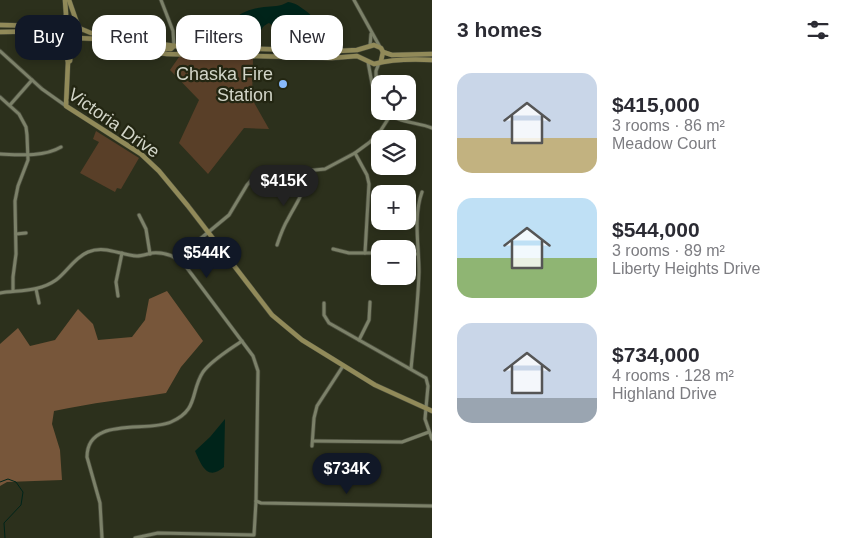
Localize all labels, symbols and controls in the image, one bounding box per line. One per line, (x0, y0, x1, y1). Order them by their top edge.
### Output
chip: Buy (15, 15, 82, 60)
chip: Rent (92, 15, 166, 60)
chip: Filters (176, 15, 261, 60)
chip: New (271, 15, 343, 60)
icon: filters (804, 16, 832, 44)
text: 3 homes (457, 18, 542, 41)
place label: Chaska Fire Station (176, 64, 273, 105)
map controls (371, 75, 416, 285)
button: locate (371, 75, 416, 120)
marker: Chaska Fire Station (277, 78, 289, 90)
street label: Victoria Drive (65, 84, 163, 162)
icon: home (497, 93, 557, 153)
text: $415,000 (612, 93, 700, 116)
text: 3 rooms · 86 m² (612, 117, 725, 134)
button: layers (371, 130, 416, 175)
text: Meadow Court (612, 135, 716, 152)
pin: $415K (249, 164, 319, 207)
text: $415K (260, 172, 308, 189)
button: + (371, 185, 416, 230)
icon: home (497, 218, 557, 278)
text: $544,000 (612, 218, 700, 241)
pin: $544K (172, 236, 242, 279)
button: − (371, 240, 416, 285)
text: 3 rooms · 89 m² (612, 242, 725, 259)
text: $544K (183, 244, 231, 261)
text: Liberty Heights Drive (612, 260, 761, 277)
icon: home (497, 343, 557, 403)
text: $734,000 (612, 343, 700, 366)
text: 4 rooms · 128 m² (612, 367, 734, 384)
text: Highland Drive (612, 385, 717, 402)
pin: $734K (312, 452, 382, 495)
text: $734K (323, 460, 371, 477)

